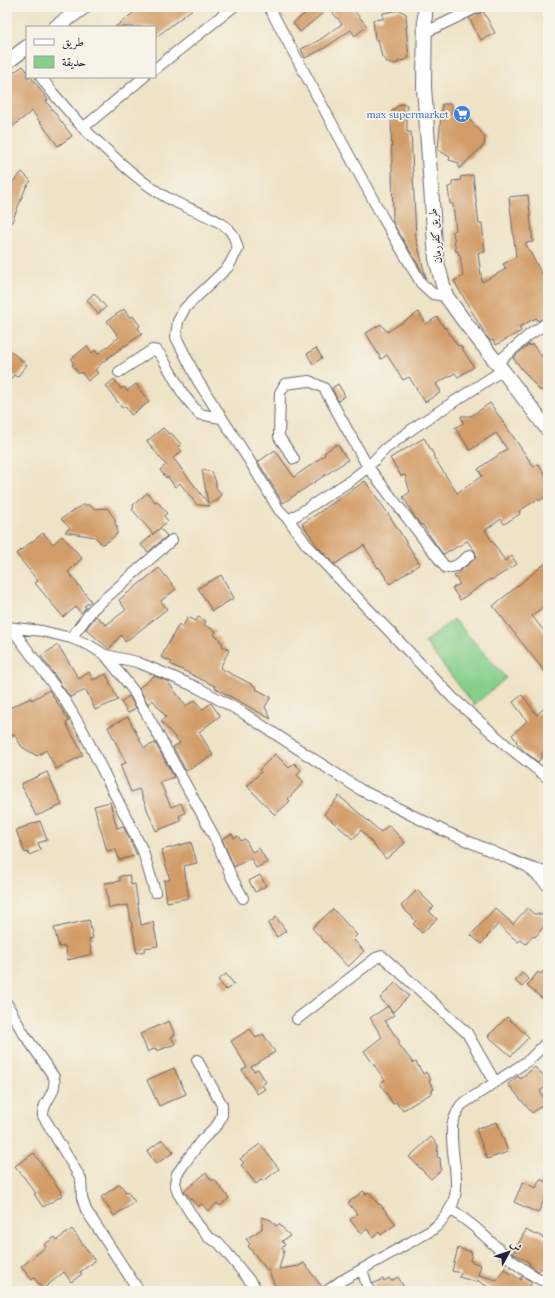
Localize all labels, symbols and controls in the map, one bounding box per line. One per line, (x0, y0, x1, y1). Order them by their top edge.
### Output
legend (26, 26, 156, 78)
text: طريق (62, 35, 84, 50)
text: حديقة (62, 55, 86, 70)
supermarket icon: max supermarket (452, 104, 472, 124)
place label: max supermarket (367, 108, 449, 121)
street label: طريق كفررمان (426, 208, 446, 264)
north arrow (489, 1232, 529, 1272)
text: ش (508, 1238, 525, 1254)

